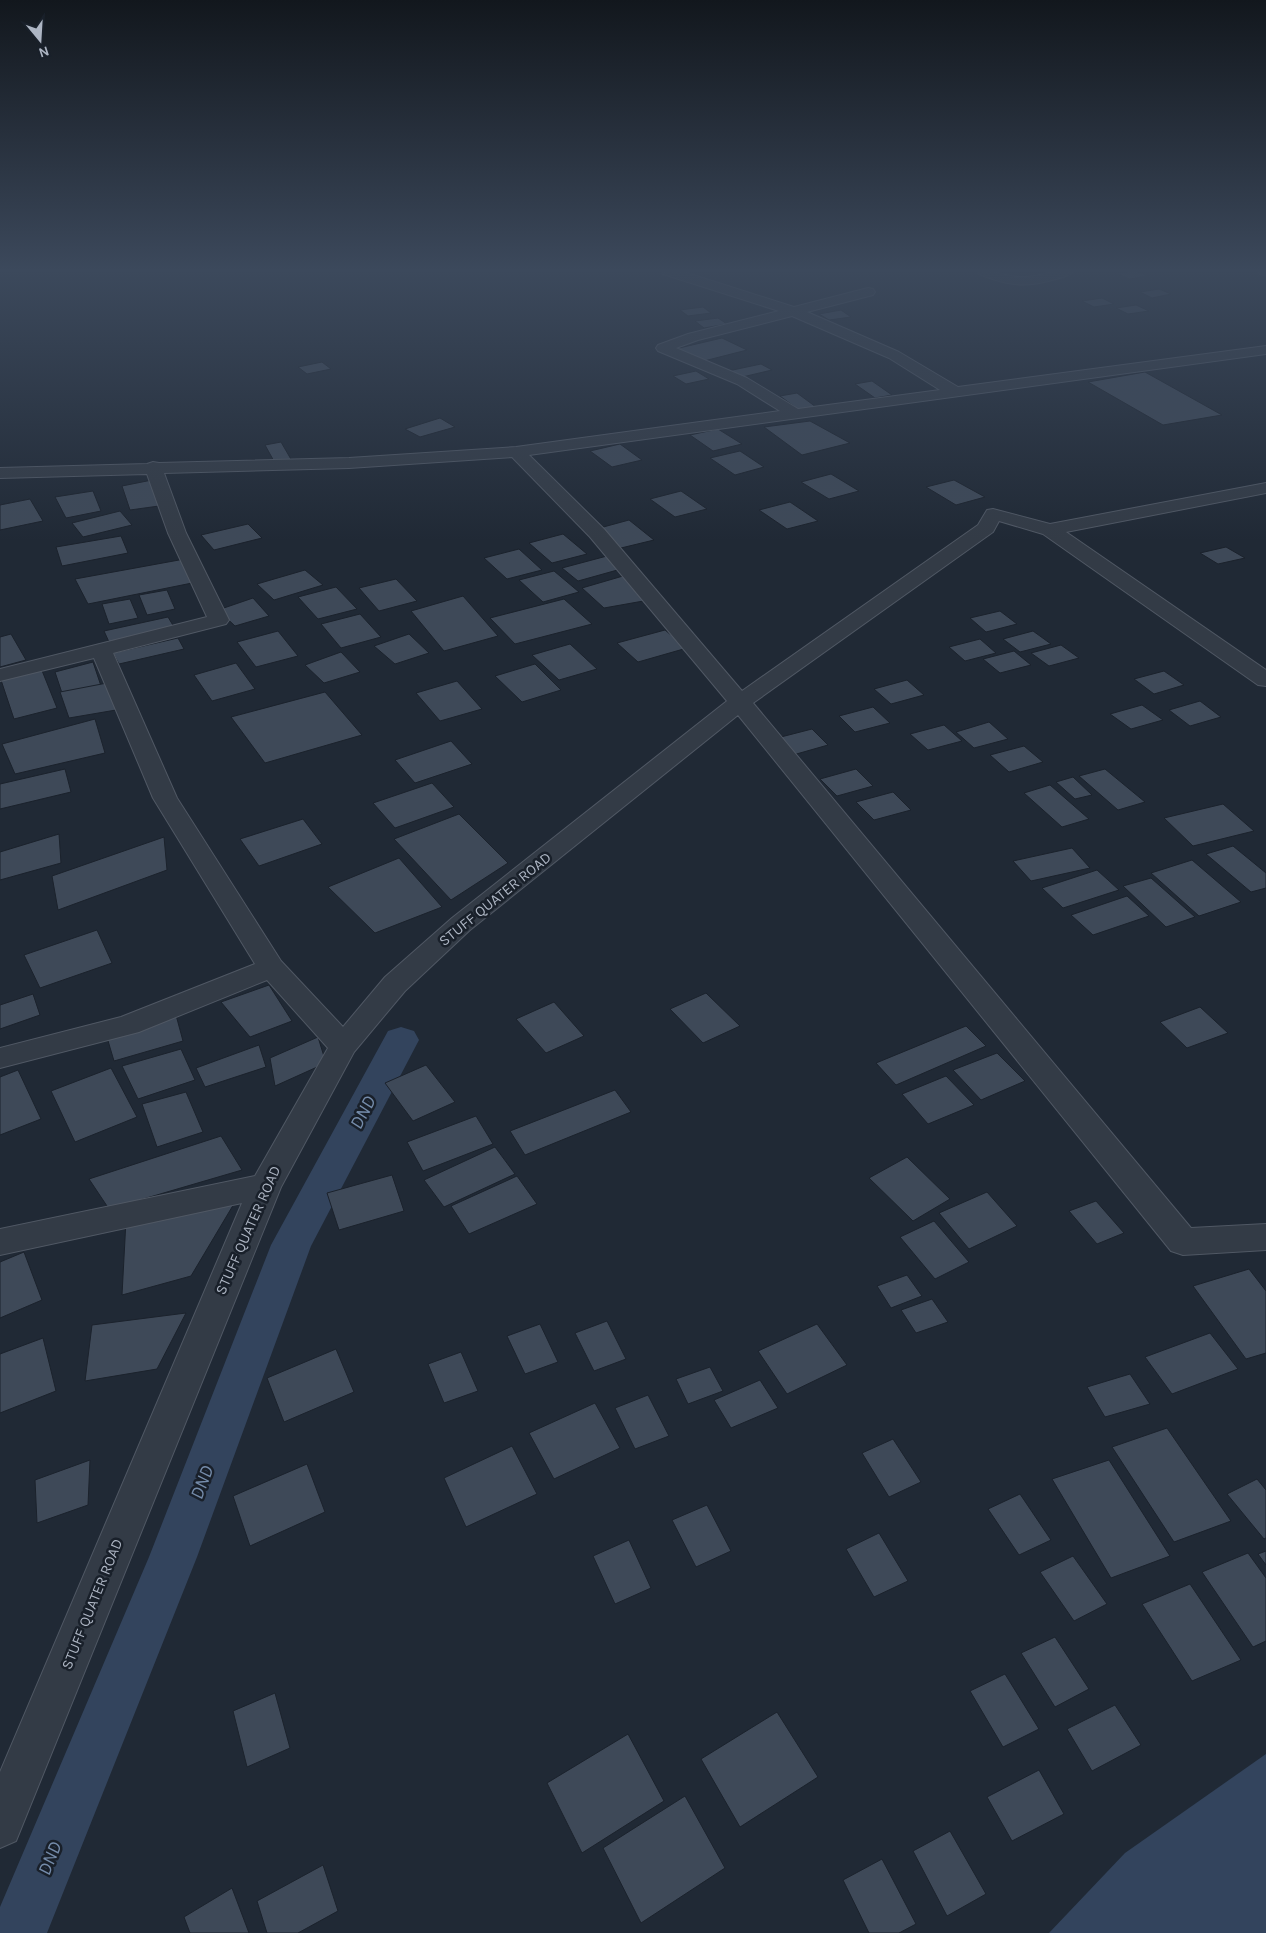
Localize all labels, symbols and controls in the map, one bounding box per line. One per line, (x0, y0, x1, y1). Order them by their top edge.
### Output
north arrow (15, 15, 65, 65)
text: N (36, 42, 51, 62)
street label: STUFF QUATER ROAD (435, 848, 555, 950)
water label: DND (345, 1092, 381, 1133)
street label: STUFF QUATER ROAD (211, 1163, 285, 1297)
water label: DND (186, 1462, 218, 1502)
street label: STUFF QUATER ROAD (58, 1536, 126, 1672)
water label: DND (33, 1838, 67, 1878)

